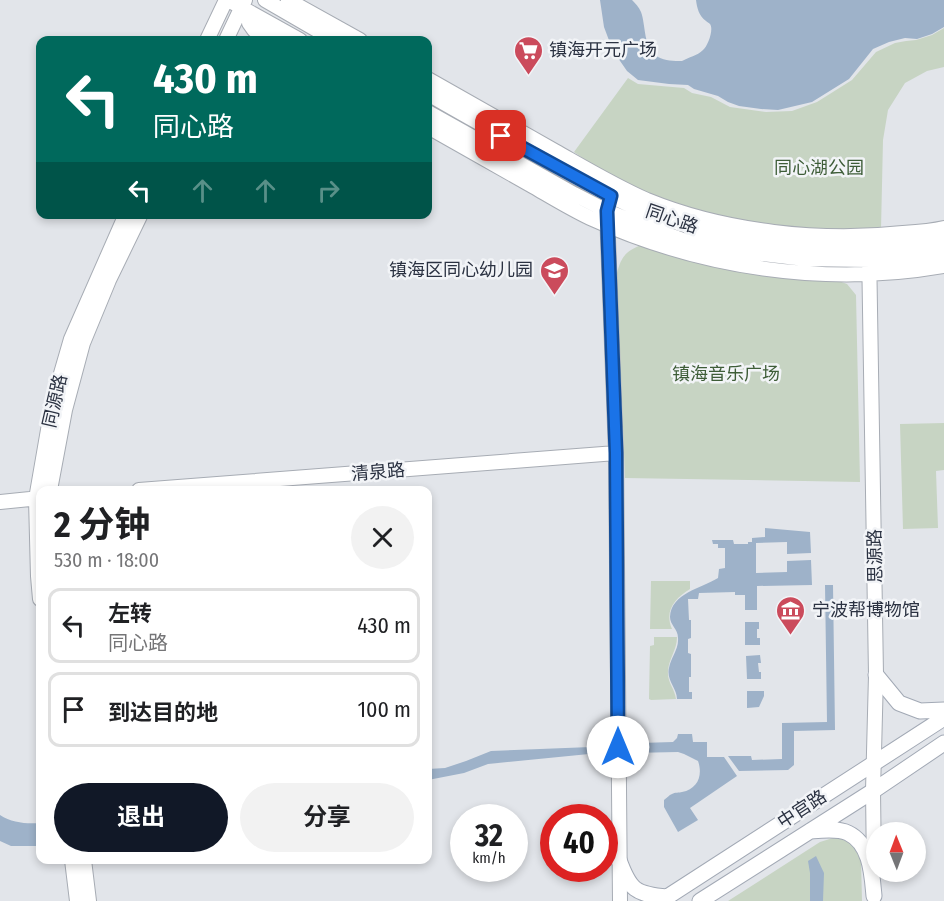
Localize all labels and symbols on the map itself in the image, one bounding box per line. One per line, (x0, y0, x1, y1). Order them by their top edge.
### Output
supermarket icon: 镇海开元广场 (512, 34, 544, 76)
place label: 镇海开元广场 (549, 39, 657, 61)
pin (475, 110, 526, 161)
park label: 同心湖公园 (774, 157, 864, 179)
street label: 同心路 (643, 200, 701, 238)
school or university icon: 镇海区同心幼儿园 (538, 254, 570, 296)
place label: 镇海区同心幼儿园 (389, 259, 533, 281)
park label: 镇海音乐广场 (672, 363, 780, 385)
street label: 同源路 (38, 372, 72, 430)
street label: 清泉路 (350, 459, 406, 485)
street label: 思源路 (864, 529, 886, 583)
museum icon: 宁波帮博物馆 (775, 594, 807, 636)
place label: 宁波帮博物馆 (812, 599, 920, 621)
position arrow (586, 715, 650, 779)
street label: 中官路 (773, 785, 831, 833)
speed limit sign: 40 (540, 804, 618, 882)
north arrow (866, 822, 926, 882)

